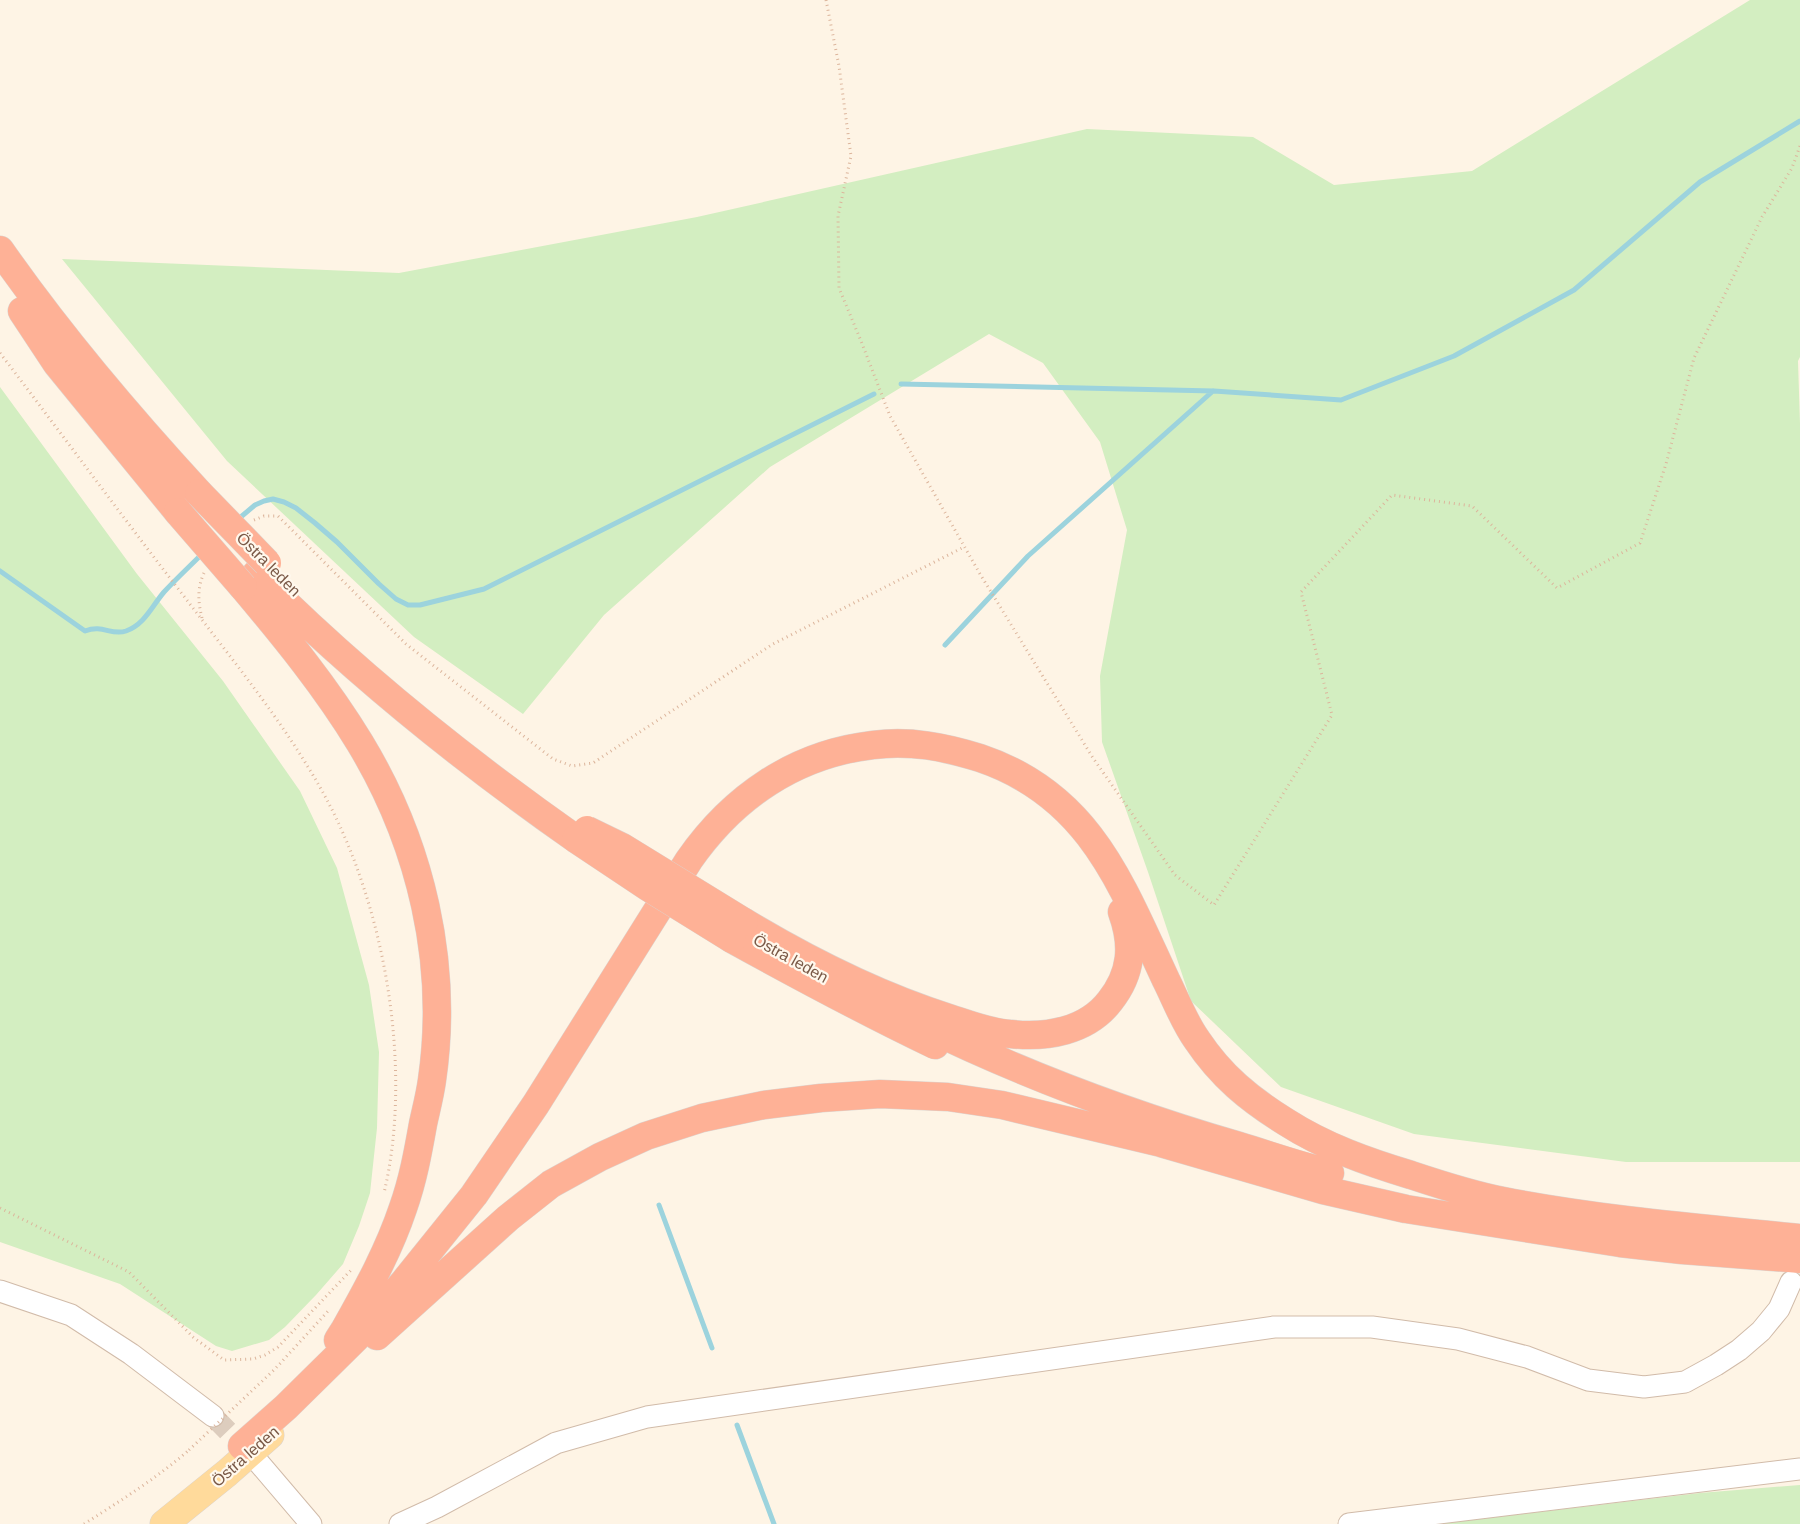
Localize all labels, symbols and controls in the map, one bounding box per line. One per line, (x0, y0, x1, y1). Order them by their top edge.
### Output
street label: Östra leden (233, 529, 304, 600)
street label: Östra leden (750, 931, 831, 986)
street label: Östra leden (209, 1423, 282, 1490)

